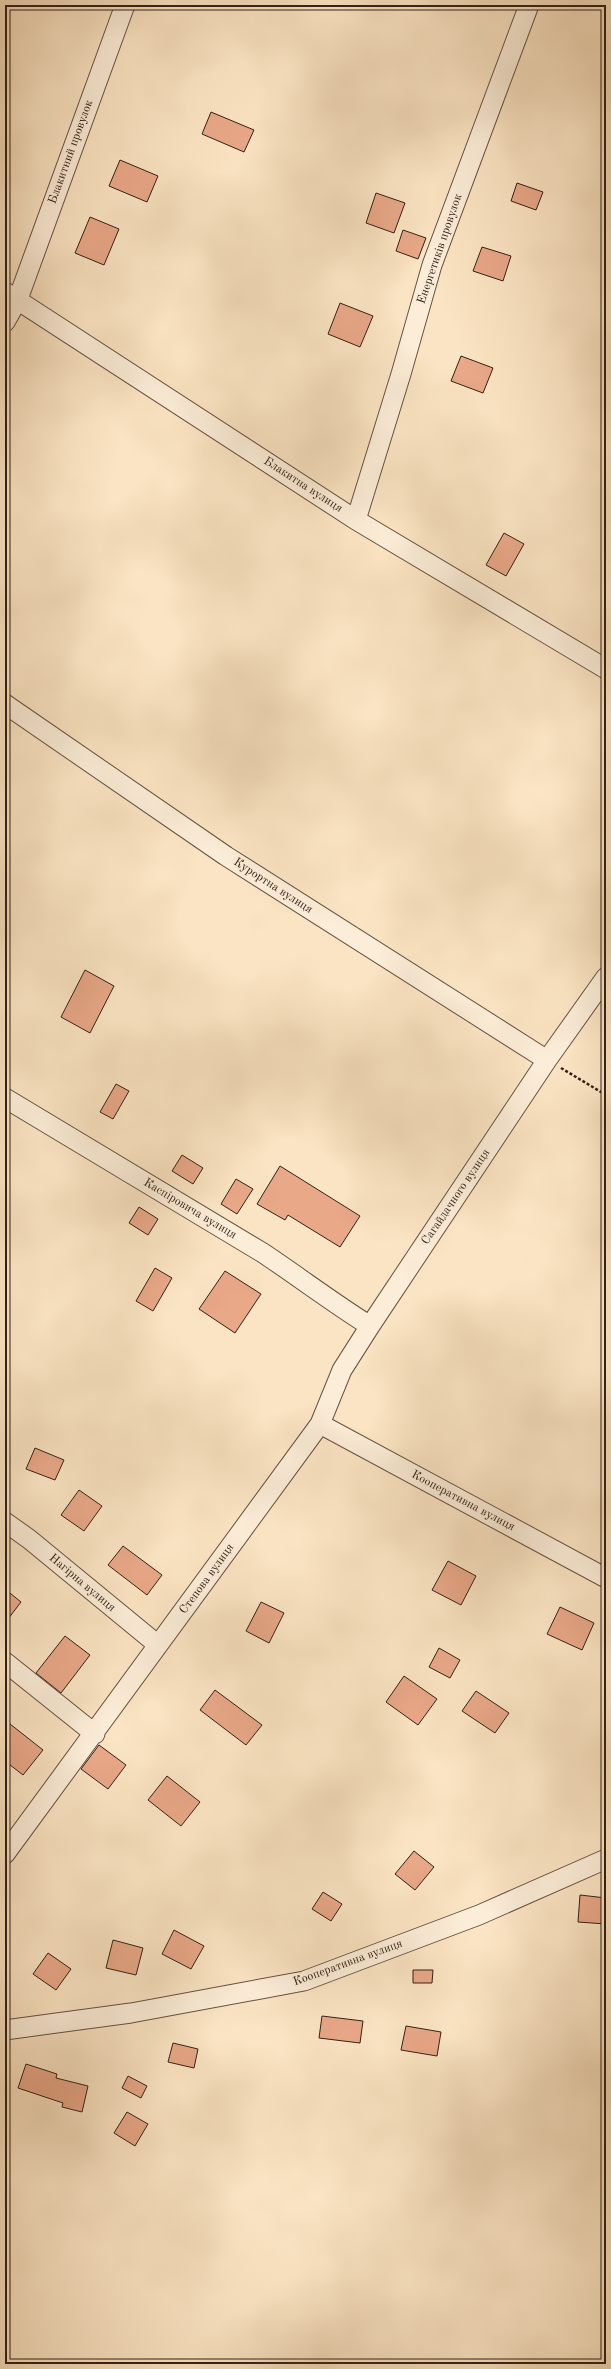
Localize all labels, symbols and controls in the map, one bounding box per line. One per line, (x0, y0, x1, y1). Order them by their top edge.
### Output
street label: Блакитний провулок (47, 98, 95, 206)
street label: Енергетиків провулок (415, 192, 464, 306)
street label: Блакитна вулиця (261, 455, 345, 515)
street label: Курортна вулиця (231, 856, 315, 916)
street label: Сагайдачного вулиця (420, 1147, 492, 1247)
street label: Каспіровича вулиця (141, 1176, 239, 1241)
street label: Кооперативна вулиця (409, 1469, 517, 1533)
street label: Степова вулиця (178, 1542, 236, 1616)
street label: Нагірна вулиця (46, 1551, 118, 1614)
street label: Кооперативна вулиця (292, 1938, 404, 1988)

